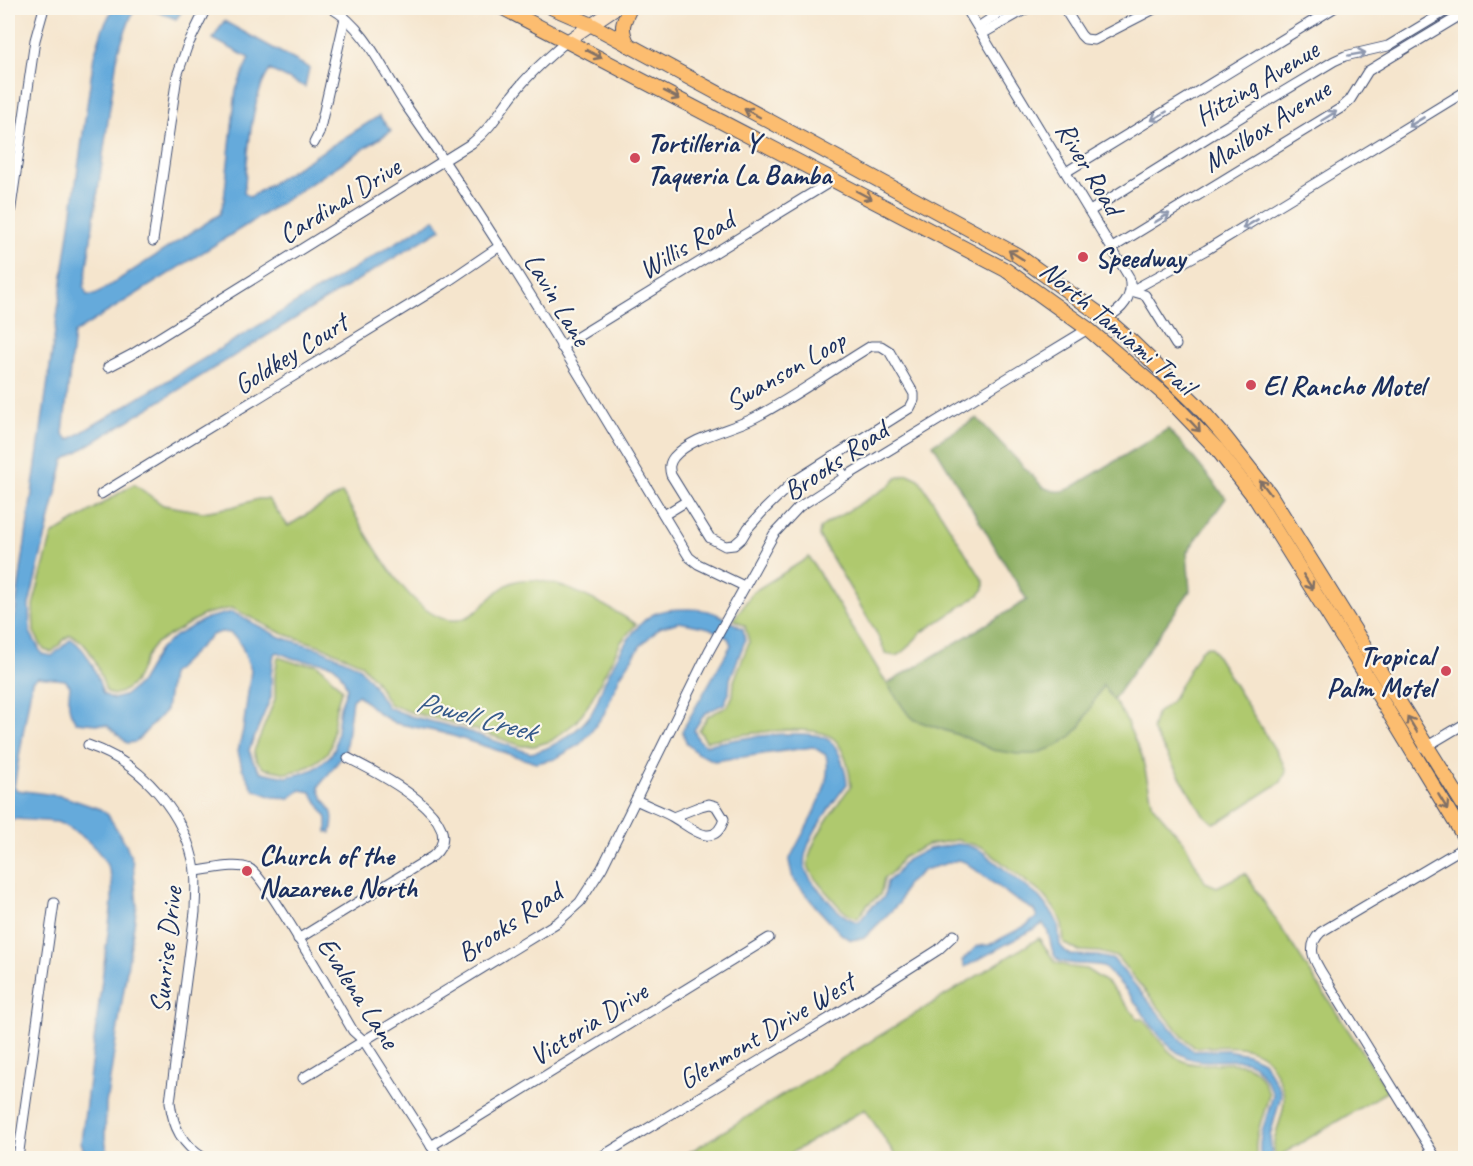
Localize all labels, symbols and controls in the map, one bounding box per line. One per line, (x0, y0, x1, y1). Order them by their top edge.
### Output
street label: Hitzing Avenue (1188, 31, 1326, 133)
one-way arrow (1347, 48, 1367, 59)
one-way arrow (584, 49, 602, 60)
street label: Mailbox Avenue (1196, 70, 1338, 180)
one-way arrow (663, 89, 680, 101)
one-way arrow (744, 107, 761, 119)
one-way arrow (1151, 110, 1168, 122)
one-way arrow (1320, 110, 1337, 123)
street label: River Road (1048, 115, 1133, 225)
one-way arrow (1408, 117, 1425, 129)
place label: Tortilleria Y Taqueria La Bamba (647, 125, 834, 192)
street label: Cardinal Drive (272, 148, 408, 252)
marker: Tortilleria Y Taqueria La Bamba (628, 151, 642, 165)
one-way arrow (854, 190, 872, 201)
street label: Willis Road (632, 200, 744, 287)
one-way arrow (1153, 211, 1170, 223)
one-way arrow (1241, 219, 1258, 231)
place label: Speedway (1095, 240, 1188, 275)
street label: Lavin Lane (516, 246, 600, 354)
one-way arrow (1008, 249, 1025, 261)
marker: Speedway (1076, 250, 1090, 264)
street label: North Tamiami Trail (1033, 252, 1206, 406)
street label: Goldkey Court (227, 303, 357, 402)
street label: Swanson Loop (719, 321, 853, 419)
place label: El Rancho Motel (1263, 368, 1430, 403)
marker: El Rancho Motel (1244, 378, 1258, 392)
street label: Brooks Road (776, 410, 898, 508)
one-way arrow (1186, 417, 1200, 432)
one-way arrow (1258, 479, 1271, 495)
one-way arrow (1303, 573, 1315, 590)
place label: Tropical Palm Motel (1326, 638, 1440, 705)
marker: Tropical Palm Motel (1439, 664, 1453, 678)
water label: Powell Creek (412, 682, 544, 751)
one-way arrow (1406, 716, 1418, 733)
one-way arrow (1437, 793, 1449, 810)
place label: Church of the Nazarene North (259, 838, 418, 905)
marker: Church of the Nazarene North (240, 864, 254, 878)
street label: Brooks Road (450, 872, 572, 970)
street label: Sunrise Drive (141, 883, 190, 1015)
street label: Evalena Lane (310, 930, 409, 1056)
street label: Glenmont Drive West (672, 962, 864, 1097)
street label: Victoria Drive (523, 972, 655, 1073)

